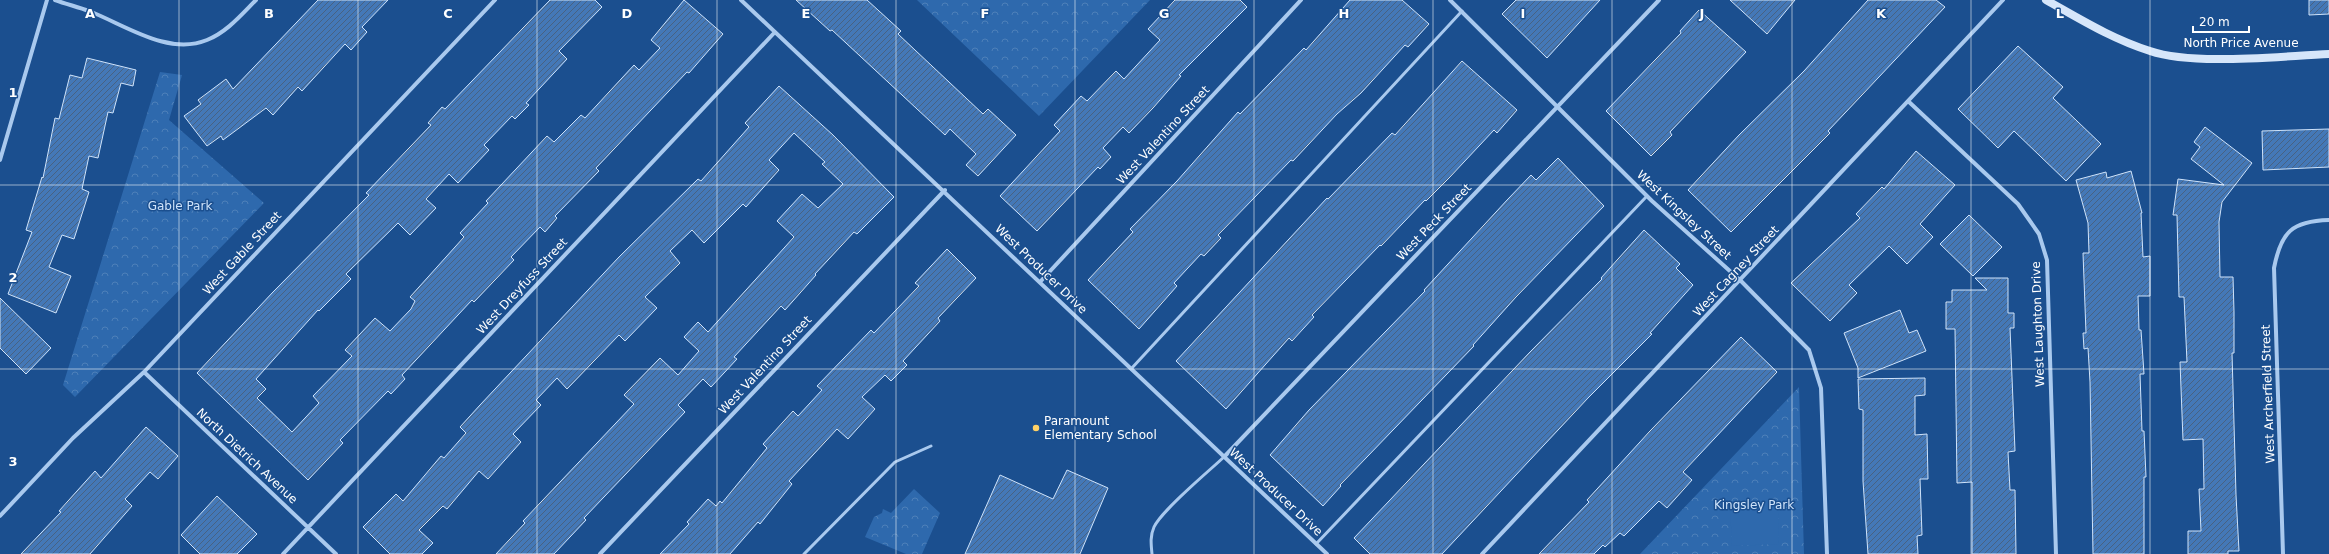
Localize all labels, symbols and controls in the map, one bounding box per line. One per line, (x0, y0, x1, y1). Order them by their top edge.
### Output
text: A (85, 6, 95, 21)
text: B (264, 6, 274, 21)
text: C (443, 6, 453, 21)
text: D (622, 6, 633, 21)
text: E (802, 6, 810, 21)
text: F (981, 6, 989, 21)
text: G (1159, 6, 1169, 21)
text: H (1339, 6, 1349, 21)
text: I (1521, 6, 1525, 21)
text: J (1699, 6, 1704, 21)
text: K (1876, 6, 1887, 21)
text: L (2056, 6, 2064, 21)
scale bar (2193, 8, 2249, 34)
text: 20 m (2199, 15, 2230, 29)
street label: North Price Avenue (2183, 36, 2299, 50)
street label: West Valentino Street (1114, 83, 1212, 187)
text: 1 (8, 85, 18, 100)
street label: West Kingsley Street (1634, 168, 1734, 263)
street label: West Peck Street (1394, 180, 1474, 263)
park label: Gable Park (148, 199, 212, 213)
street label: West Gable Street (200, 208, 284, 297)
street label: West Producer Drive (992, 221, 1090, 317)
street label: West Cagney Street (1690, 222, 1782, 319)
street label: West Dreyfuss Street (474, 235, 570, 337)
street label: West Laughton Drive (2029, 261, 2047, 387)
text: 2 (8, 270, 18, 285)
street label: West Valentino Street (716, 313, 814, 417)
street label: West Archerfield Street (2259, 324, 2277, 464)
street label: North Dietrich Avenue (194, 406, 300, 506)
place label: Paramount Elementary School (1044, 414, 1157, 442)
marker: Paramount Elementary School (1031, 423, 1041, 433)
street label: West Producer Drive (1227, 445, 1325, 539)
text: 3 (8, 454, 18, 469)
park label: Kingsley Park (1714, 498, 1794, 512)

